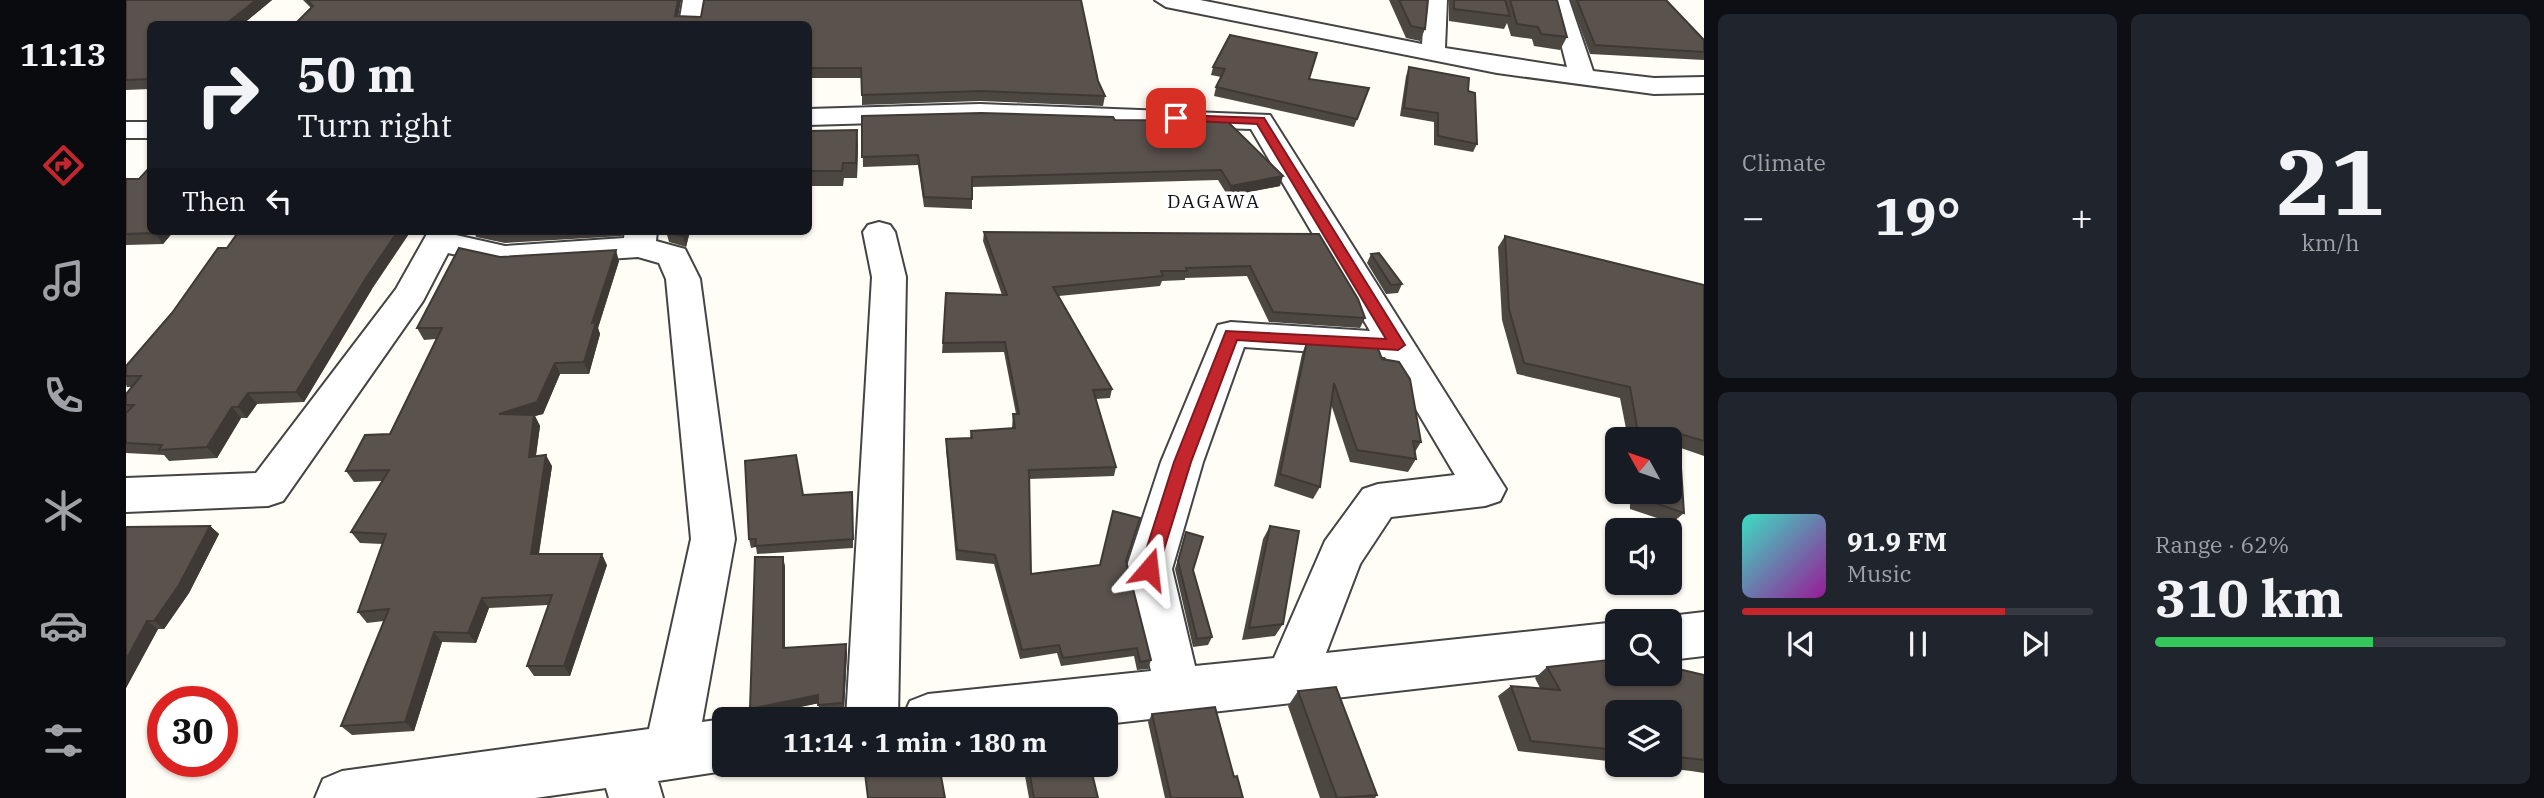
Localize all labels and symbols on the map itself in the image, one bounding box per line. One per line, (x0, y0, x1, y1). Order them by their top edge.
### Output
pin (1146, 88, 1206, 148)
district label: DAGAWA (1167, 189, 1261, 213)
north arrow (1605, 427, 1682, 504)
position arrow (1112, 532, 1186, 606)
speed limit sign: 30 (147, 686, 238, 777)

